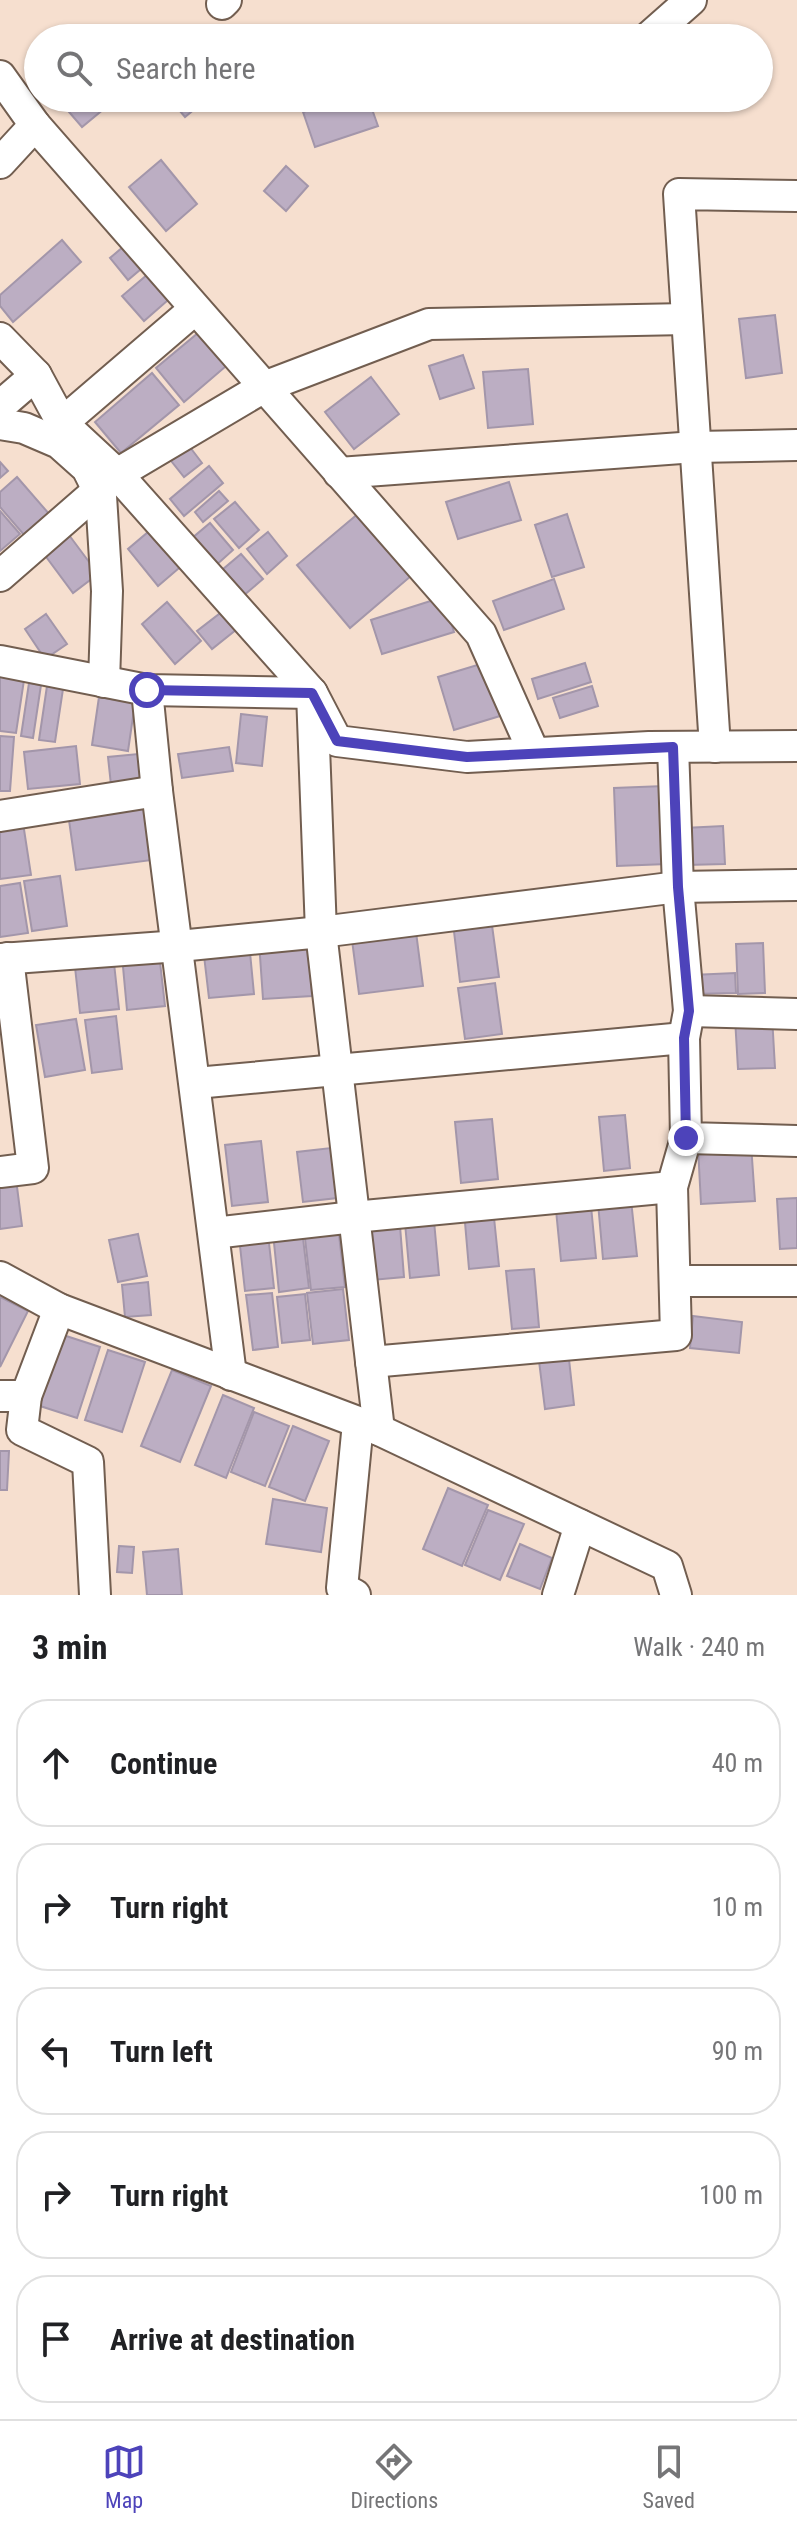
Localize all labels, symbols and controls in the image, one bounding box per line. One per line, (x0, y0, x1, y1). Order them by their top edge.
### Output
search box (24, 24, 773, 112)
icon: search (52, 46, 96, 90)
text: Search here (116, 51, 256, 86)
route start (129, 672, 165, 708)
route end (668, 1120, 704, 1156)
text: 3 min (32, 1627, 108, 1667)
text: Walk · 240 m (633, 1632, 765, 1662)
icon: ahead (34, 1741, 78, 1785)
text: Continue (110, 1746, 217, 1781)
text: 40 m (712, 1748, 763, 1778)
icon: right (34, 1885, 78, 1929)
text: Turn right (110, 1890, 228, 1925)
text: 10 m (712, 1892, 763, 1922)
icon: left (34, 2029, 78, 2073)
text: Turn left (110, 2034, 213, 2069)
text: 90 m (712, 2036, 763, 2066)
icon: right (34, 2173, 78, 2217)
text: Turn right (110, 2178, 228, 2213)
text: 100 m (699, 2180, 763, 2210)
icon: arrive (34, 2317, 78, 2361)
text: Arrive at destination (110, 2322, 355, 2357)
tab: Map (102, 2440, 146, 2513)
tab: Directions (350, 2440, 438, 2513)
tab: Saved (643, 2440, 695, 2513)

